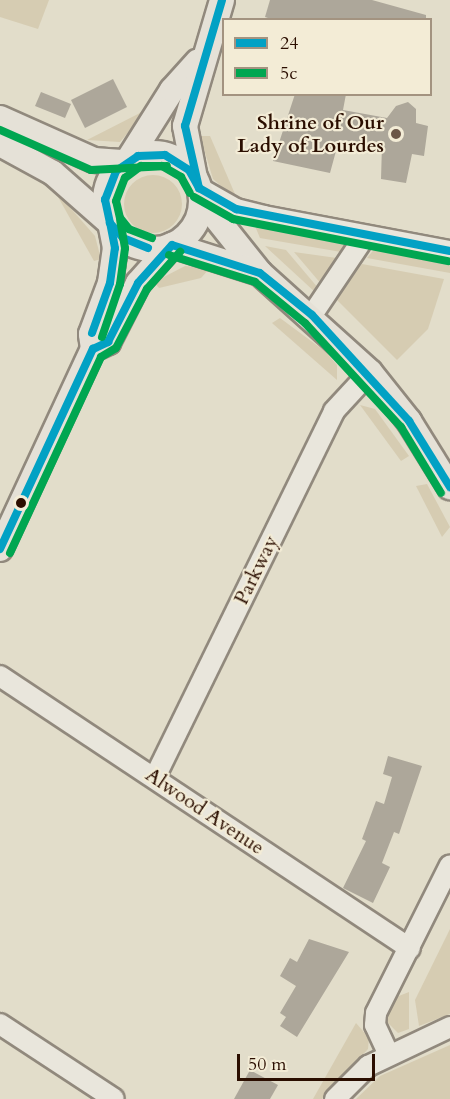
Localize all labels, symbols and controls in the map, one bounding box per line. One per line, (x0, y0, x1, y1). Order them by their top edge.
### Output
legend (222, 18, 432, 96)
text: 24 (280, 31, 298, 56)
text: 5c (280, 61, 297, 86)
place label: Shrine of Our Lady of Lourdes (237, 110, 384, 157)
marker: Shrine of Our Lady of Lourdes (389, 127, 403, 141)
unlabelled marker (15, 497, 27, 509)
street label: Parkway (229, 532, 283, 608)
street label: Alwood Avenue (141, 763, 269, 859)
scale bar (240, 1042, 378, 1080)
text: 50 m (248, 1052, 287, 1077)

